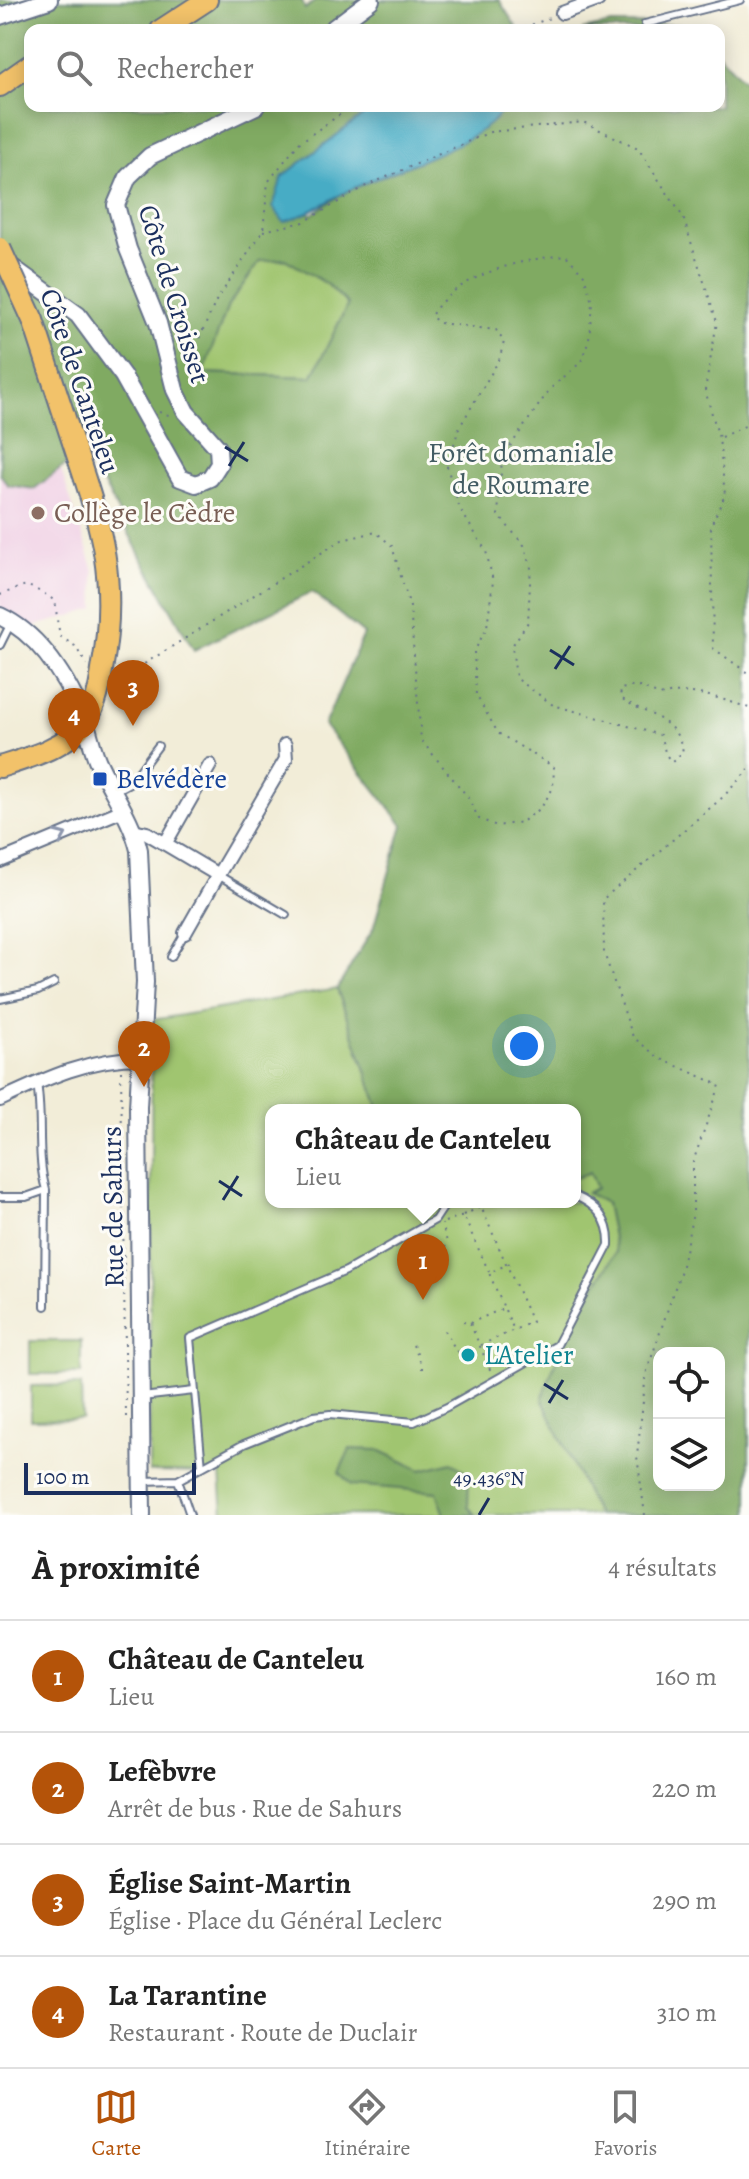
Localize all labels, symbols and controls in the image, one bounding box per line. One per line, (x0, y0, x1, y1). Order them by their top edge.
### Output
search box (24, 24, 725, 112)
icon: search (52, 46, 96, 90)
text: Rechercher (116, 48, 254, 88)
street label: Côte de Croisset (129, 200, 219, 388)
street label: Côte de Canteleu (31, 283, 130, 480)
park label: Forêt domaniale de Roumare (428, 434, 614, 504)
place label: Collège le Cèdre (54, 494, 235, 532)
marker: Collège le Cèdre (29, 504, 47, 522)
pin: 3 (107, 660, 159, 726)
pin: 4 (48, 688, 100, 754)
place label: Belvédère (116, 760, 227, 798)
marker: Belvédère (91, 770, 109, 788)
one-way arrow (53, 829, 67, 845)
pin: 2 (118, 1021, 170, 1087)
your location (504, 1026, 544, 1066)
popup (265, 1104, 581, 1208)
text: Château de Canteleu (295, 1119, 551, 1159)
street label: Rue de Sahurs (93, 1126, 133, 1288)
text: Lieu (295, 1159, 341, 1194)
pin: 1 (397, 1234, 449, 1300)
place label: L'Atelier (484, 1336, 574, 1374)
marker: L'Atelier (459, 1346, 477, 1364)
map controls (653, 1347, 725, 1491)
button: locate (653, 1347, 725, 1419)
button: layers (653, 1419, 725, 1491)
scale bar (24, 1459, 196, 1495)
text: 100 m (36, 1462, 90, 1492)
text: 49.436°N (453, 1465, 525, 1492)
text: À proximité (32, 1544, 200, 1591)
text: 4 résultats (608, 1550, 717, 1585)
text: Château de Canteleu (108, 1639, 364, 1679)
text: 1 (53, 1659, 63, 1694)
text: 160 m (655, 1659, 717, 1694)
text: Lieu (108, 1679, 154, 1714)
text: Lefèbvre (108, 1751, 216, 1791)
text: 2 (52, 1771, 64, 1806)
text: 220 m (652, 1771, 717, 1806)
text: Arrêt de bus · Rue de Sahurs (108, 1791, 402, 1826)
text: Église Saint-Martin (108, 1863, 351, 1903)
text: 3 (52, 1883, 64, 1918)
text: 290 m (652, 1883, 717, 1918)
text: Église · Place du Général Leclerc (108, 1903, 442, 1938)
text: La Tarantine (108, 1975, 267, 2015)
text: 4 (52, 1995, 64, 2030)
text: 310 m (657, 1995, 717, 2030)
text: Restaurant · Route de Duclair (108, 2015, 417, 2050)
tab: Carte (92, 2085, 141, 2163)
tab: Itinéraire (324, 2085, 410, 2163)
tab: Favoris (593, 2085, 657, 2163)

